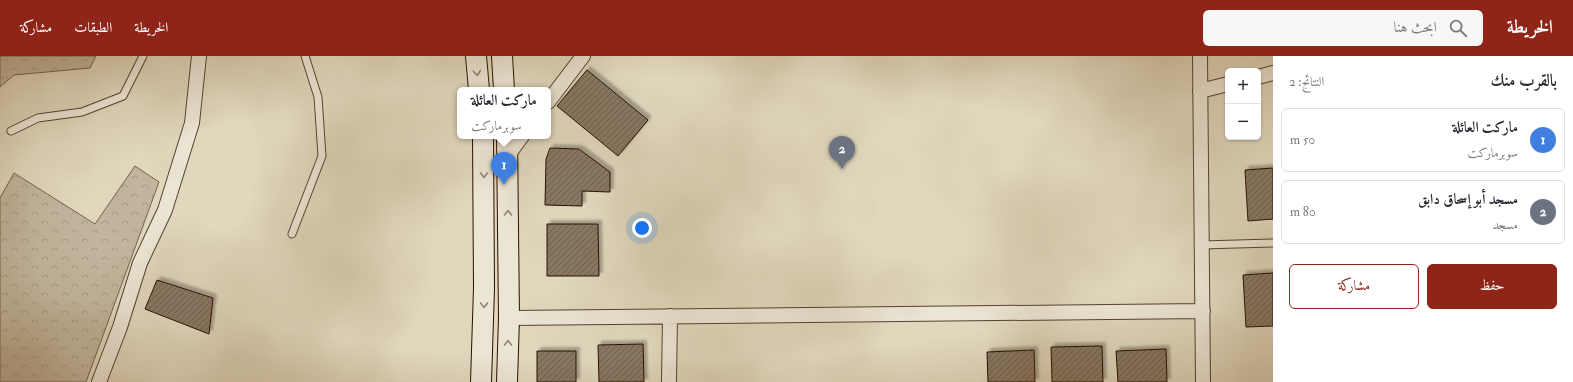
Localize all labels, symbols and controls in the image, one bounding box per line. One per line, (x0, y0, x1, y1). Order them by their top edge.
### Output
search box (1203, 10, 1483, 46)
text: الخريطة (1507, 15, 1553, 39)
icon: search (1447, 17, 1469, 39)
text: ابحث هنا (1394, 18, 1437, 37)
text: مشاركة (20, 19, 52, 36)
text: الطبقات (74, 19, 112, 36)
text: الخريطة (134, 19, 168, 36)
map controls (1225, 68, 1261, 140)
button: + (1225, 68, 1261, 104)
one-way arrow (473, 70, 482, 76)
text: بالقرب منك (1491, 70, 1557, 91)
text: النتائج: 2 (1289, 74, 1324, 90)
popup (457, 87, 551, 139)
text: ماركت العائلة (471, 91, 537, 110)
button: − (1225, 104, 1261, 140)
text: سوبرماركت (471, 118, 522, 134)
text: ماركت العائلة (1452, 118, 1518, 137)
text: 50 m (1290, 132, 1315, 148)
text: 1 (1541, 132, 1545, 148)
pin: 2 (829, 136, 855, 169)
text: سوبرماركت (1468, 145, 1518, 161)
pin: 1 (491, 152, 517, 185)
one-way arrow (480, 172, 488, 178)
text: مسجد أبو إسحاق دابق (1418, 190, 1518, 209)
text: 80 m (1290, 204, 1316, 220)
text: 2 (1540, 204, 1546, 220)
one-way arrow (504, 210, 512, 216)
text: مسجد (1492, 217, 1518, 233)
your location (632, 218, 652, 238)
button: مشاركة (1289, 264, 1419, 309)
button: حفظ (1427, 264, 1557, 309)
one-way arrow (479, 302, 488, 308)
one-way arrow (504, 340, 513, 346)

